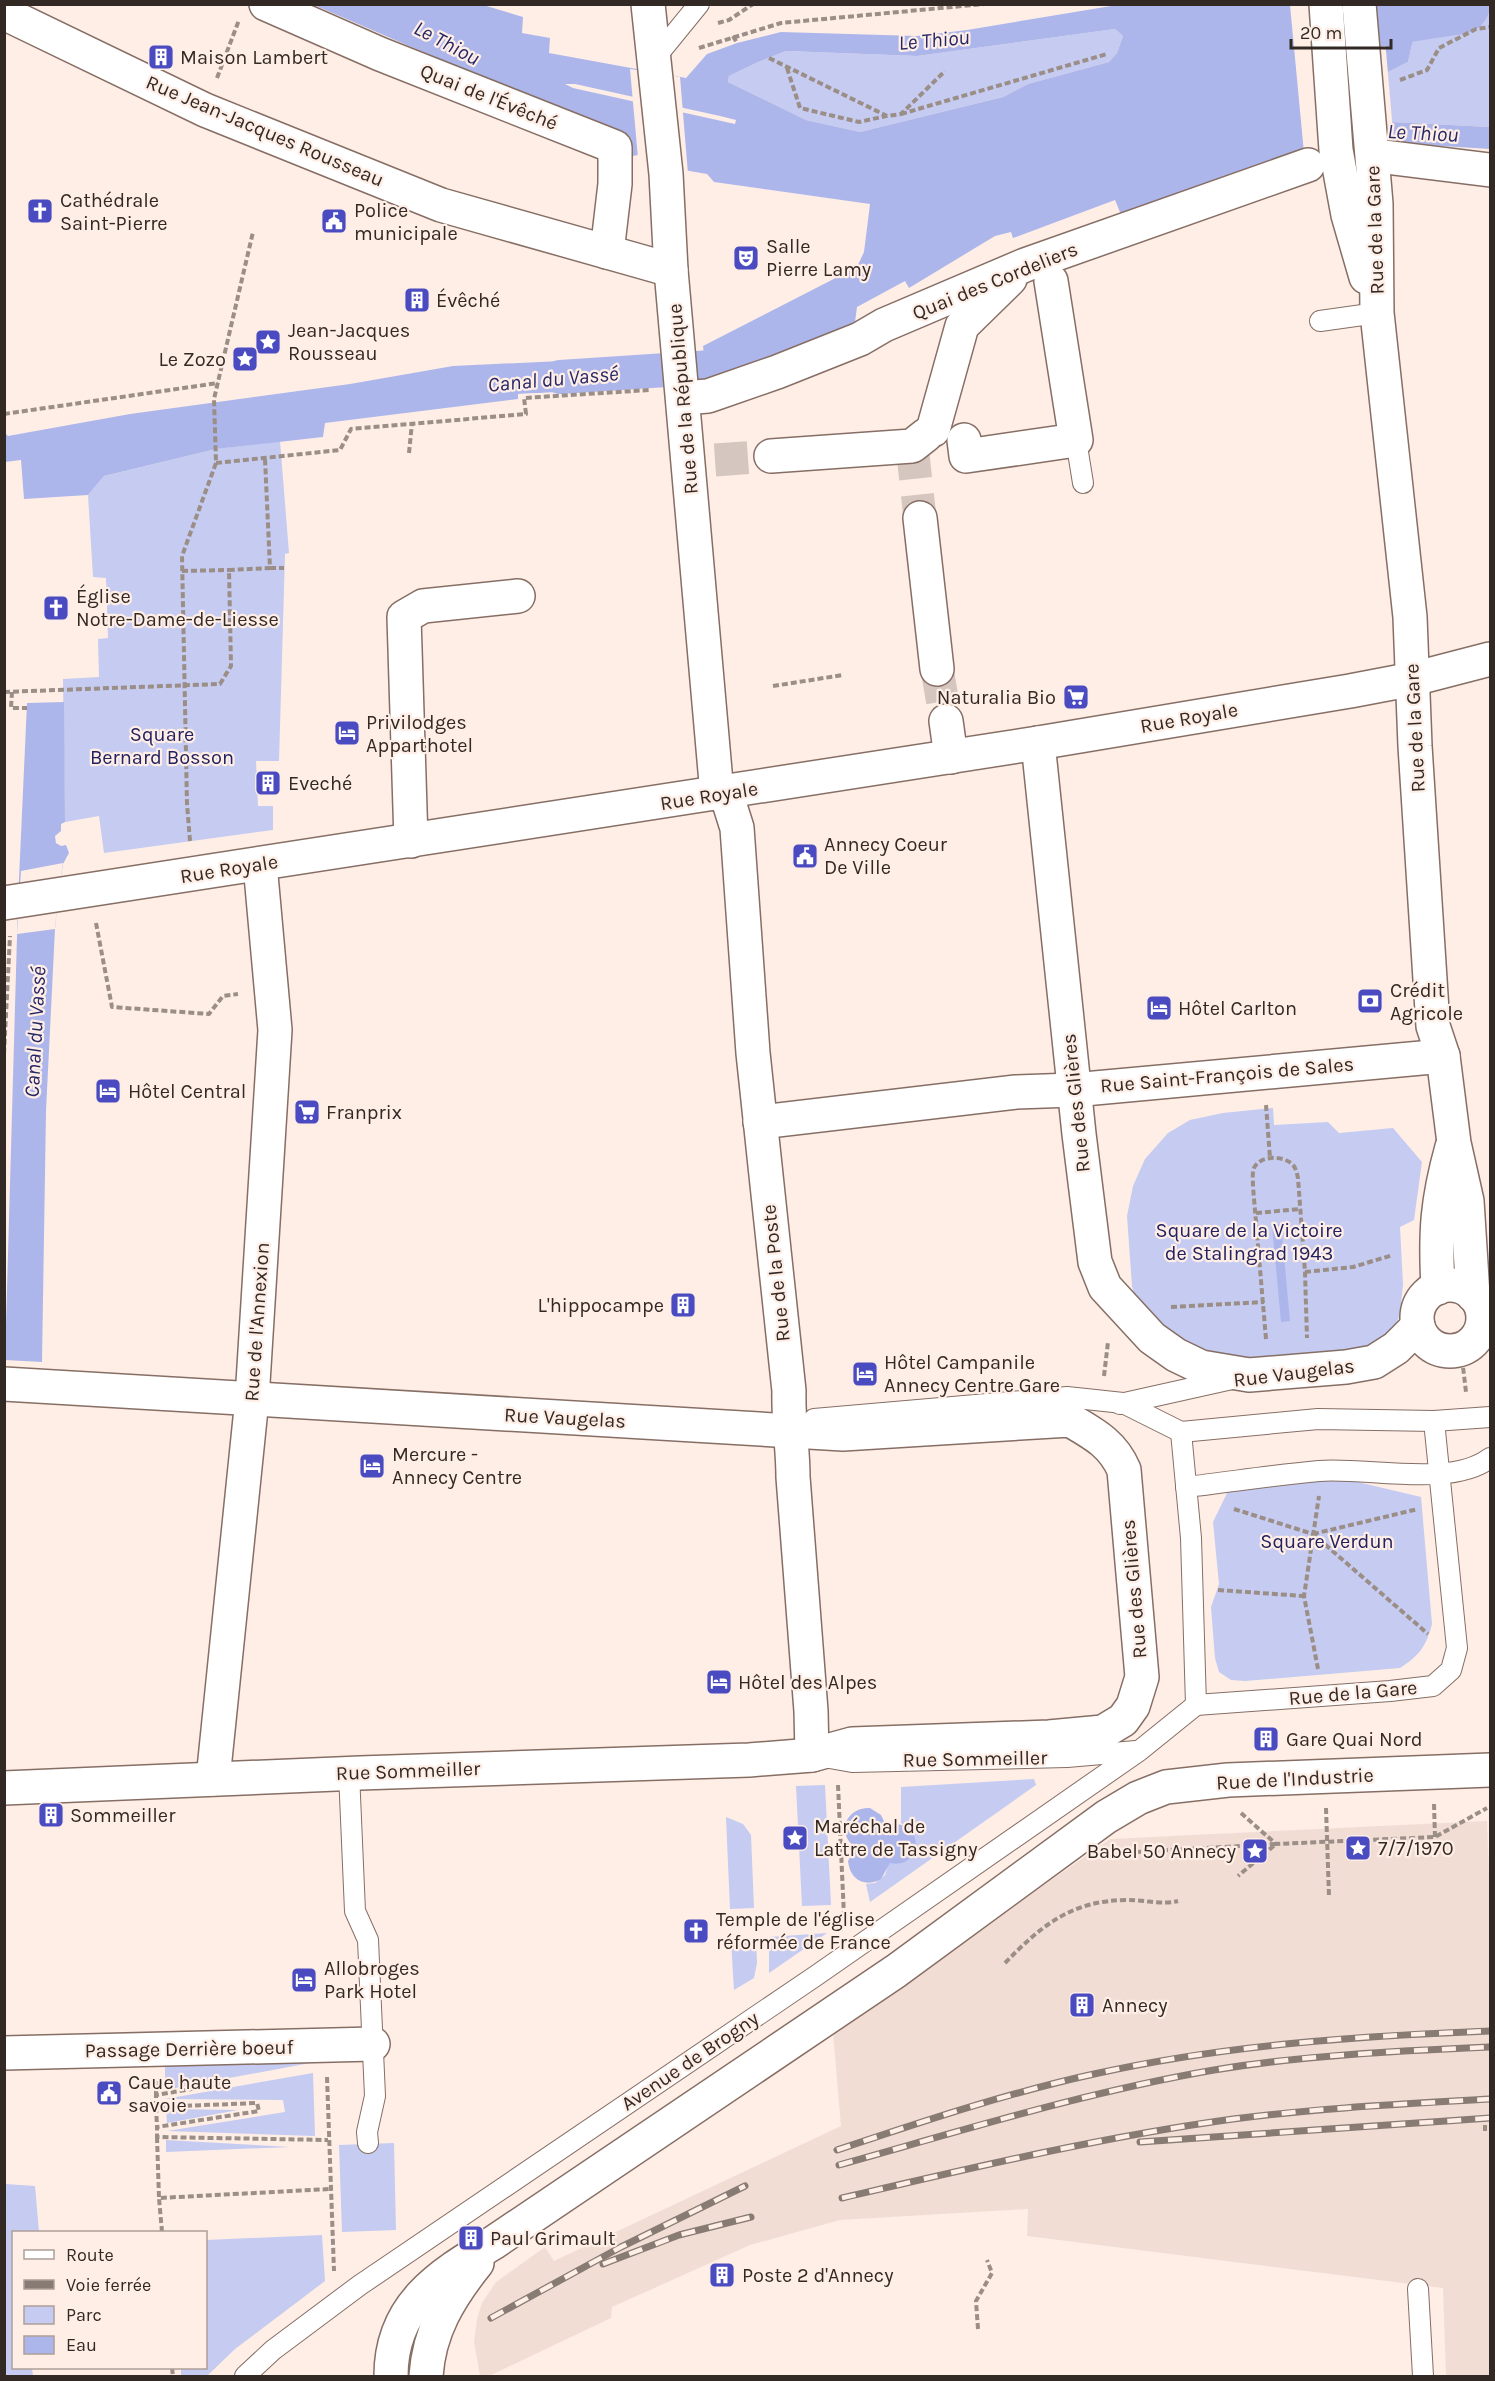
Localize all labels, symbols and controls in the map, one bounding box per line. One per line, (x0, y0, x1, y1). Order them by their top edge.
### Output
scale bar (1291, 12, 1392, 50)
water label: Le Thiou (410, 16, 484, 70)
text: 20 m (1300, 22, 1342, 44)
water label: Le Thiou (897, 25, 971, 55)
building icon: Maison Lambert (146, 42, 176, 72)
place label: Maison Lambert (180, 46, 329, 69)
street label: Quai de l'Évêché (417, 58, 561, 135)
street label: Rue Jean-Jacques Rousseau (143, 70, 387, 192)
water label: Le Thiou (1387, 119, 1459, 147)
street label: Rue de la Gare (1361, 165, 1389, 295)
place label: Cathédrale Saint-Pierre (60, 189, 168, 235)
church icon: Cathédrale Saint-Pierre (25, 196, 55, 226)
place label: Police municipale (354, 199, 458, 245)
public building icon: Police municipale (319, 206, 349, 236)
place label: Salle Pierre Lamy (766, 235, 871, 281)
street label: Quai des Cordeliers (909, 237, 1081, 325)
theatre icon: Salle Pierre Lamy (731, 243, 761, 273)
building icon: Évêché (402, 285, 432, 315)
place label: Évêché (436, 288, 500, 312)
street label: Rue de la République (663, 303, 703, 495)
place label: Jean-Jacques Rousseau (288, 319, 410, 365)
place icon: Jean-Jacques Rousseau (253, 327, 283, 357)
place icon: Le Zozo (230, 344, 260, 374)
place label: Le Zozo (158, 348, 226, 371)
water label: Canal du Vassé (487, 361, 620, 397)
place label: Église Notre-Dame-de-Liesse (76, 584, 279, 631)
church icon: Église Notre-Dame-de-Liesse (41, 593, 71, 623)
street label: Rue de la Gare (1400, 663, 1430, 793)
supermarket icon: Naturalia Bio (1061, 682, 1091, 712)
place label: Naturalia Bio (937, 686, 1056, 709)
street label: Rue Royale (1138, 698, 1240, 738)
place label: Privilodges Apparthotel (366, 711, 473, 757)
hotel icon: Privilodges Apparthotel (332, 718, 362, 748)
park label: Square Bernard Bosson (90, 723, 234, 769)
building icon: Eveché (253, 768, 283, 798)
place label: Eveché (288, 772, 352, 795)
street label: Rue Royale (658, 777, 760, 815)
place label: Annecy Coeur De Ville (824, 833, 948, 879)
public building icon: Annecy Coeur De Ville (790, 841, 820, 871)
street label: Rue Royale (178, 850, 280, 888)
water label: Canal du Vassé (20, 966, 50, 1098)
place label: Crédit Agricole (1390, 979, 1463, 1025)
bank icon: Crédit Agricole (1355, 986, 1385, 1016)
hotel icon: Hôtel Carlton (1144, 993, 1174, 1023)
place label: Hôtel Carlton (1178, 997, 1297, 1020)
street label: Rue des Glières (1057, 1032, 1095, 1174)
street label: Rue Saint-François de Sales (1099, 1052, 1355, 1098)
hotel icon: Hôtel Central (93, 1076, 123, 1106)
place label: Hôtel Central (128, 1080, 246, 1103)
supermarket icon: Franprix (292, 1097, 322, 1127)
place label: Franprix (326, 1101, 402, 1124)
street label: Rue de la Poste (757, 1203, 795, 1343)
park label: Square de la Victoire de Stalingrad 1943 (1156, 1219, 1342, 1265)
street label: Rue de l'Annexion (240, 1242, 274, 1402)
building icon: L'hippocampe (668, 1290, 698, 1320)
place label: L'hippocampe (538, 1294, 664, 1317)
place label: Hôtel Campanile Annecy Centre Gare (884, 1351, 1060, 1397)
street label: Rue Vaugelas (1232, 1354, 1356, 1392)
hotel icon: Hôtel Campanile Annecy Centre Gare (850, 1359, 880, 1389)
street label: Rue Vaugelas (504, 1403, 626, 1433)
place label: Mercure - Annecy Centre (392, 1443, 522, 1489)
hotel icon: Mercure - Annecy Centre (357, 1451, 387, 1481)
street label: Rue des Glières (1116, 1519, 1152, 1659)
park label: Square Verdun (1260, 1530, 1394, 1553)
hotel icon: Hôtel des Alpes (704, 1667, 734, 1697)
place label: Hôtel des Alpes (738, 1671, 877, 1694)
street label: Rue de la Gare (1288, 1676, 1418, 1710)
building icon: Gare Quai Nord (1251, 1724, 1281, 1754)
place label: Gare Quai Nord (1286, 1728, 1423, 1751)
street label: Rue Sommeiller (902, 1746, 1048, 1772)
street label: Rue Sommeiller (335, 1757, 482, 1785)
street label: Rue de l'Industrie (1216, 1763, 1374, 1795)
building icon: Sommeiller (36, 1800, 66, 1830)
place label: Sommeiller (70, 1804, 176, 1827)
place label: Maréchal de Lattre de Tassigny (814, 1815, 977, 1861)
place icon: Maréchal de Lattre de Tassigny (780, 1823, 810, 1853)
place icon: 7/7/1970 (1343, 1833, 1373, 1863)
place icon: Babel 50 Annecy (1240, 1836, 1270, 1866)
place label: 7/7/1970 (1378, 1837, 1454, 1860)
place label: Babel 50 Annecy (1087, 1840, 1236, 1863)
place label: Temple de l'église réformée de France (716, 1908, 891, 1954)
church icon: Temple de l'église réformée de France (681, 1916, 711, 1946)
place label: Allobroges Park Hotel (324, 1957, 420, 2003)
hotel icon: Allobroges Park Hotel (289, 1965, 319, 1995)
building icon: Annecy (1067, 1990, 1097, 2020)
place label: Annecy (1102, 1994, 1168, 2017)
street label: Avenue de Brogny (617, 2007, 763, 2115)
street label: Passage Derrière boeuf (84, 2036, 294, 2062)
place label: Caue haute savoie (128, 2071, 231, 2117)
public building icon: Caue haute savoie (94, 2078, 124, 2108)
building icon: Paul Grimault (456, 2223, 486, 2253)
place label: Paul Grimault (490, 2227, 616, 2250)
legend (12, 2231, 207, 2369)
text: Route (66, 2244, 114, 2266)
building icon: Poste 2 d'Annecy (707, 2260, 737, 2290)
place label: Poste 2 d'Annecy (742, 2264, 893, 2287)
text: Voie ferrée (66, 2274, 151, 2296)
text: Parc (66, 2304, 102, 2326)
text: Eau (66, 2334, 97, 2356)

